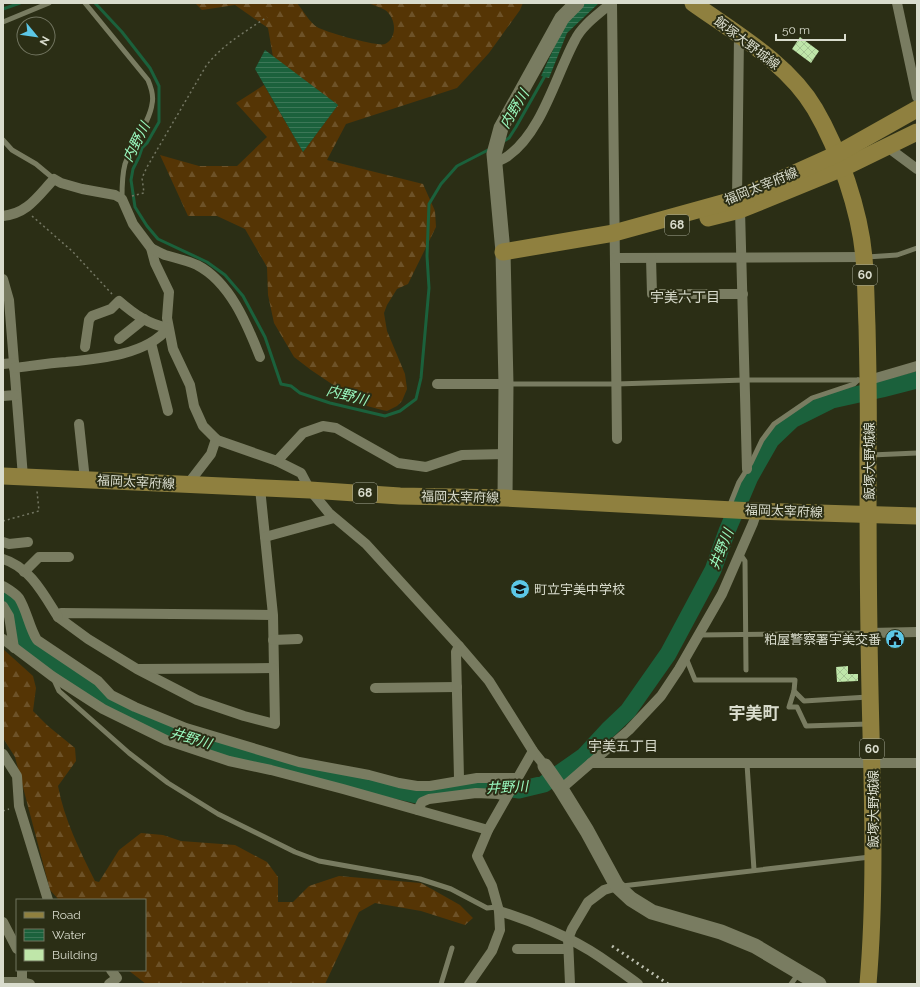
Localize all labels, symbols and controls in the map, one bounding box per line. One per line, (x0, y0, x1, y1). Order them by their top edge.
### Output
street label: 飯塚大野城線 (711, 14, 783, 72)
north arrow (16, 16, 56, 56)
scale bar (776, 16, 845, 42)
text: 50 m (782, 23, 810, 37)
text: N (37, 34, 52, 47)
water label: 内野川 (496, 85, 533, 131)
water label: 内野川 (119, 118, 154, 164)
street label: 福岡太宰府線 (722, 164, 800, 208)
road number: 68 (665, 215, 689, 235)
road number: 60 (853, 265, 877, 285)
district label: 宇美六丁目 (650, 289, 720, 305)
water label: 内野川 (325, 382, 371, 409)
street label: 飯塚大野城線 (862, 422, 877, 500)
street label: 福岡太宰府線 (97, 472, 175, 492)
road number: 68 (353, 483, 377, 503)
street label: 福岡太宰府線 (421, 489, 499, 505)
street label: 福岡太宰府線 (745, 502, 823, 520)
water label: 井野川 (706, 525, 737, 571)
school or university icon: 町立宇美中学校 (509, 578, 531, 600)
place label: 町立宇美中学校 (534, 582, 625, 597)
public building icon: 粕屋警察署宇美交番 (884, 628, 906, 650)
place label: 粕屋警察署宇美交番 (764, 632, 881, 647)
district label: 宇美町 (729, 703, 780, 723)
water label: 井野川 (169, 724, 215, 752)
district label: 宇美五丁目 (588, 738, 658, 754)
road number: 60 (860, 739, 884, 759)
street label: 飯塚大野城線 (866, 770, 881, 848)
water label: 井野川 (486, 778, 530, 796)
legend (16, 899, 146, 971)
text: Road (52, 908, 81, 922)
text: Water (52, 928, 86, 942)
text: Building (52, 948, 98, 962)

